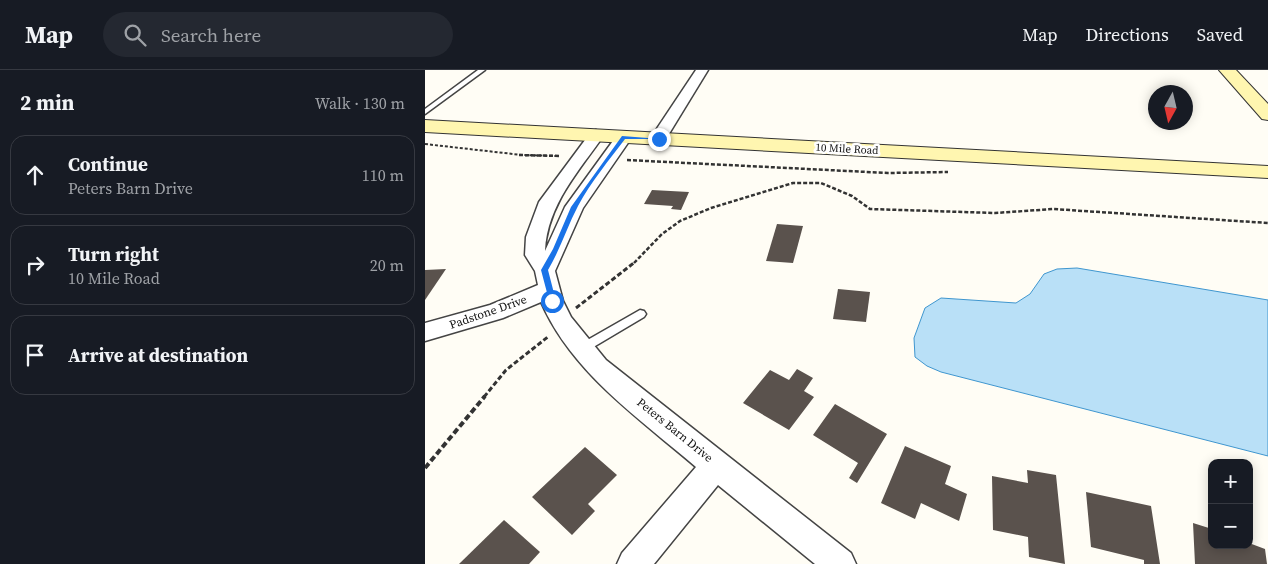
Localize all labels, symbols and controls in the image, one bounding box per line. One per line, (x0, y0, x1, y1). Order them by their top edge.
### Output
search box (103, 12, 453, 57)
text: Map (25, 18, 73, 51)
icon: search (121, 21, 149, 49)
text: Search here (161, 22, 261, 48)
text: Map (1022, 22, 1058, 47)
text: Directions (1086, 22, 1169, 47)
text: Saved (1197, 22, 1243, 47)
north arrow (1148, 85, 1193, 130)
text: 2 min (20, 88, 75, 117)
text: Walk · 130 m (315, 92, 405, 114)
route end (648, 128, 671, 151)
street label: 10 Mile Road (815, 140, 880, 158)
text: Continue (68, 151, 148, 177)
icon: ahead (21, 161, 49, 189)
text: 110 m (362, 164, 404, 186)
text: Peters Barn Drive (68, 177, 193, 199)
text: Turn right (68, 241, 159, 267)
icon: right (21, 251, 49, 279)
text: 20 m (370, 254, 404, 276)
text: 10 Mile Road (68, 267, 160, 289)
route start (541, 290, 564, 313)
street label: Padstone Drive (447, 291, 529, 333)
icon: arrive (21, 341, 49, 369)
text: Arrive at destination (68, 342, 248, 368)
street label: Peters Barn Drive (634, 394, 716, 466)
map controls (1208, 459, 1253, 549)
button: + (1208, 459, 1253, 504)
button: − (1208, 504, 1253, 549)

